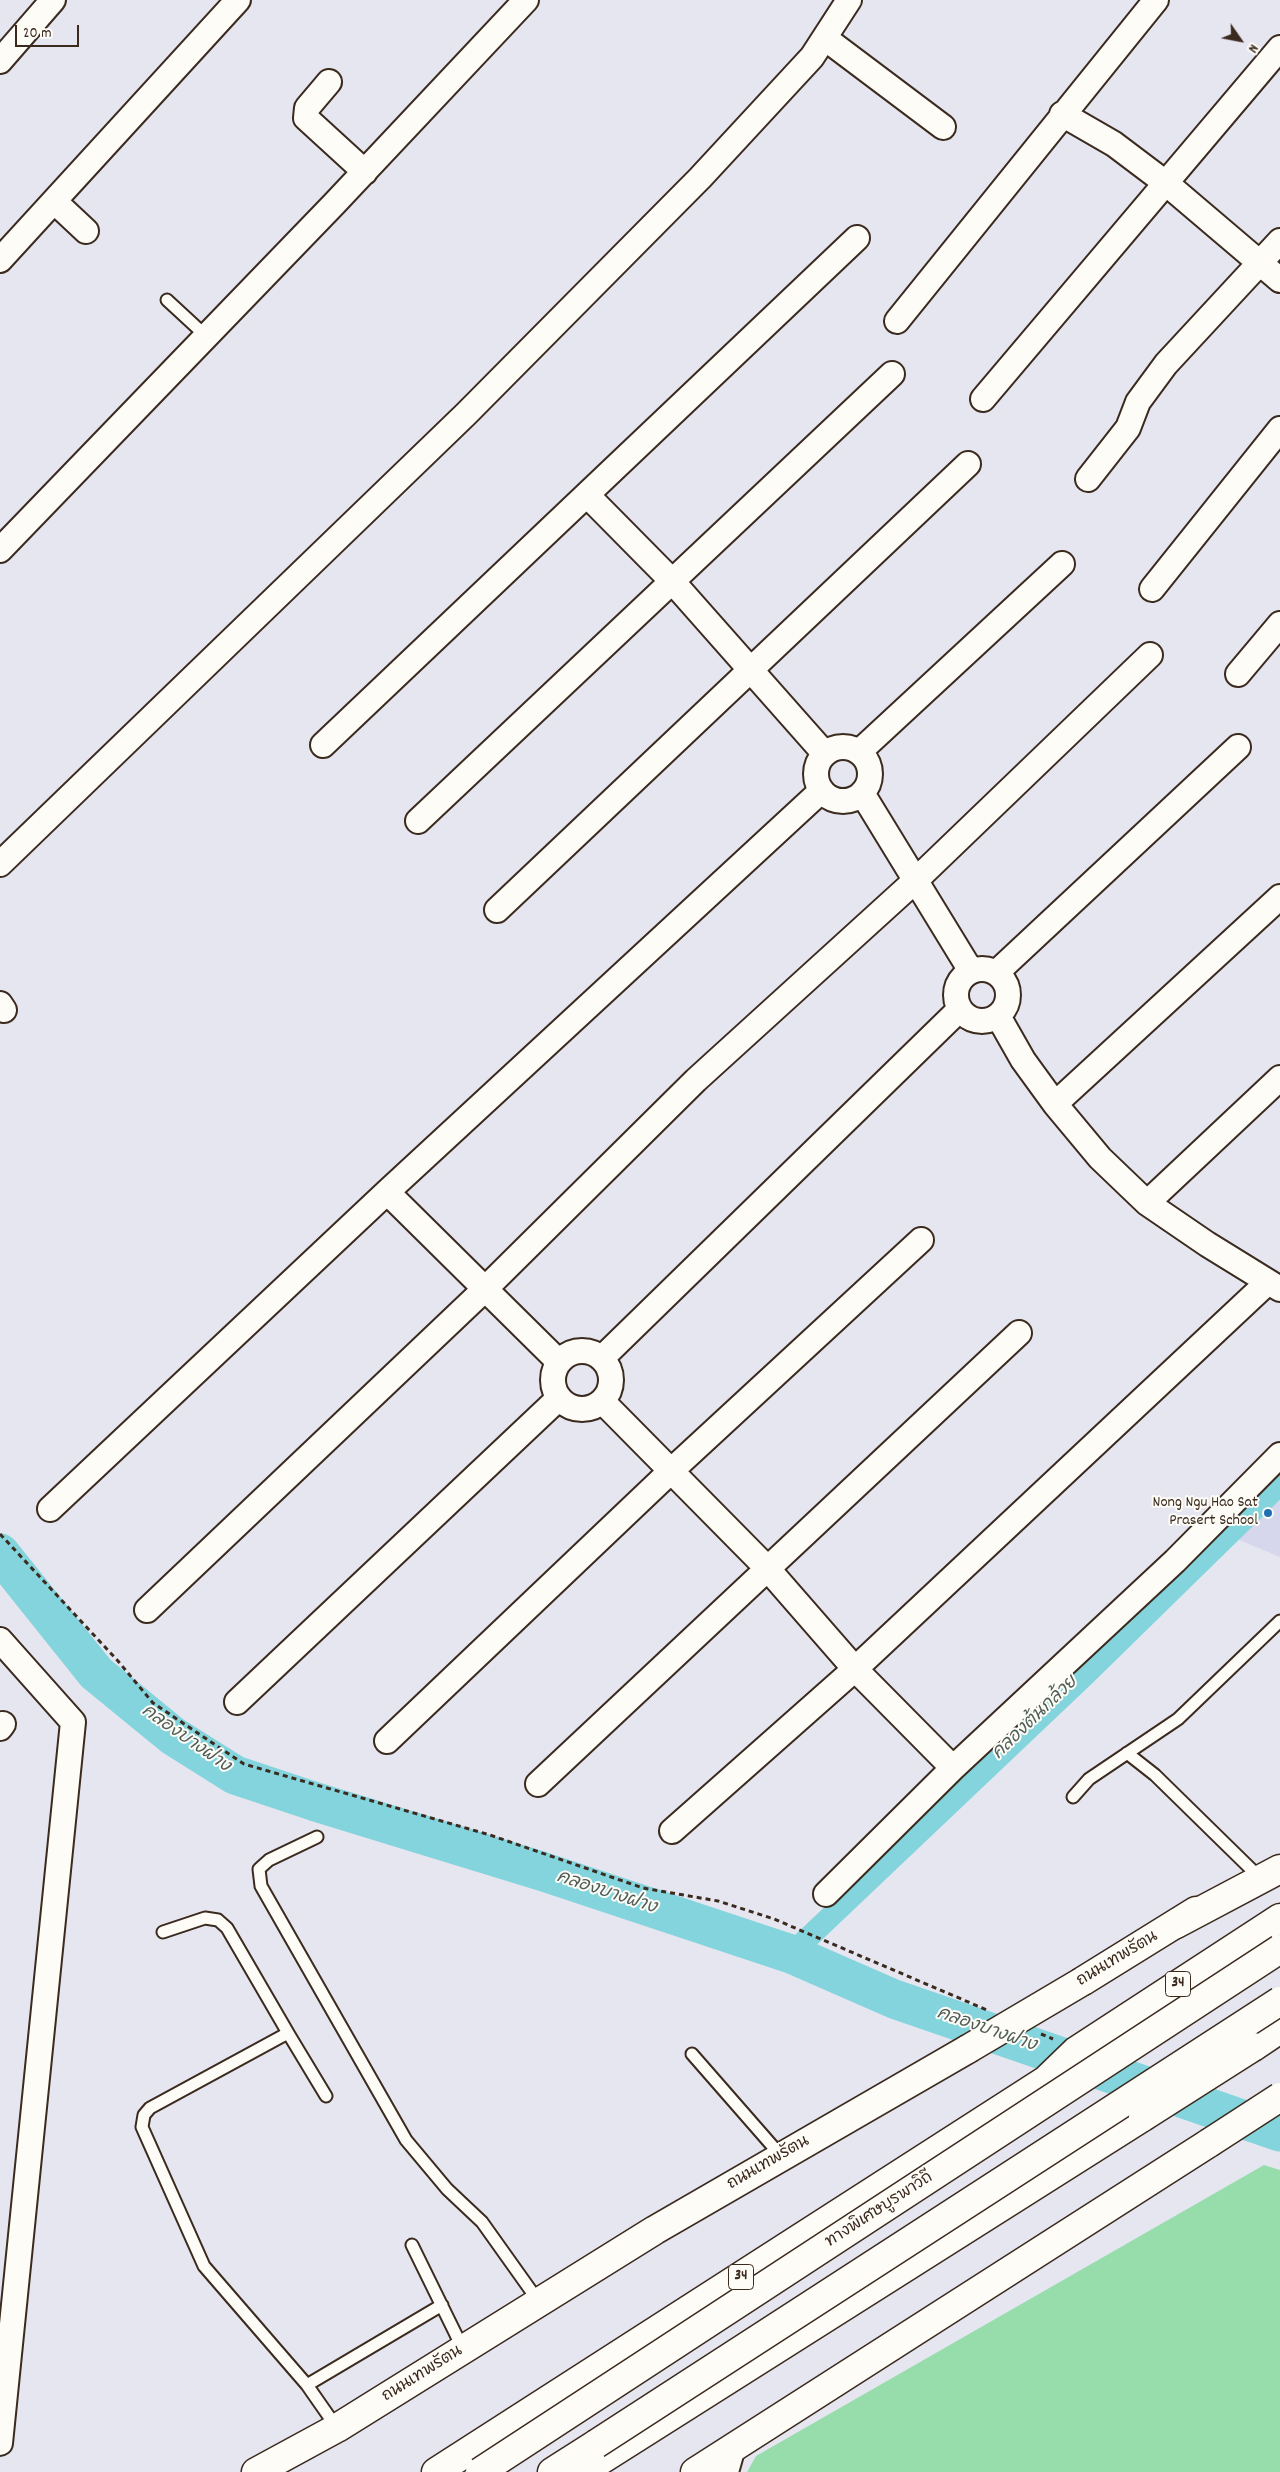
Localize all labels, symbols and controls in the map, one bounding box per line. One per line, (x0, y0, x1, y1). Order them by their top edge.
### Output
scale bar (18, 15, 81, 47)
north arrow (1215, 15, 1265, 65)
text: 20 m (23, 23, 51, 45)
text: N (1242, 40, 1263, 57)
place label: Nong Ngu Hao Sat Prasert School (1152, 1494, 1258, 1532)
marker: Nong Ngu Hao Sat Prasert School (1262, 1507, 1274, 1519)
water label: คลองต้นกล้วย (989, 1673, 1083, 1765)
water label: คลองบางฝาง (136, 1701, 234, 1779)
water label: คลองบางฝาง (553, 1868, 659, 1920)
street label: ถนนเทพรัตน (1074, 1928, 1162, 1992)
road number: 34 (1166, 1972, 1190, 1996)
water label: คลองบางฝาง (933, 2004, 1039, 2058)
street label: ถนนเทพรัตน (725, 2133, 813, 2195)
street label: ทางพิเศษบูรพาวิถี (823, 2169, 937, 2253)
road number: 34 (728, 2264, 754, 2290)
street label: ถนนเทพรัตน (379, 2343, 467, 2407)

